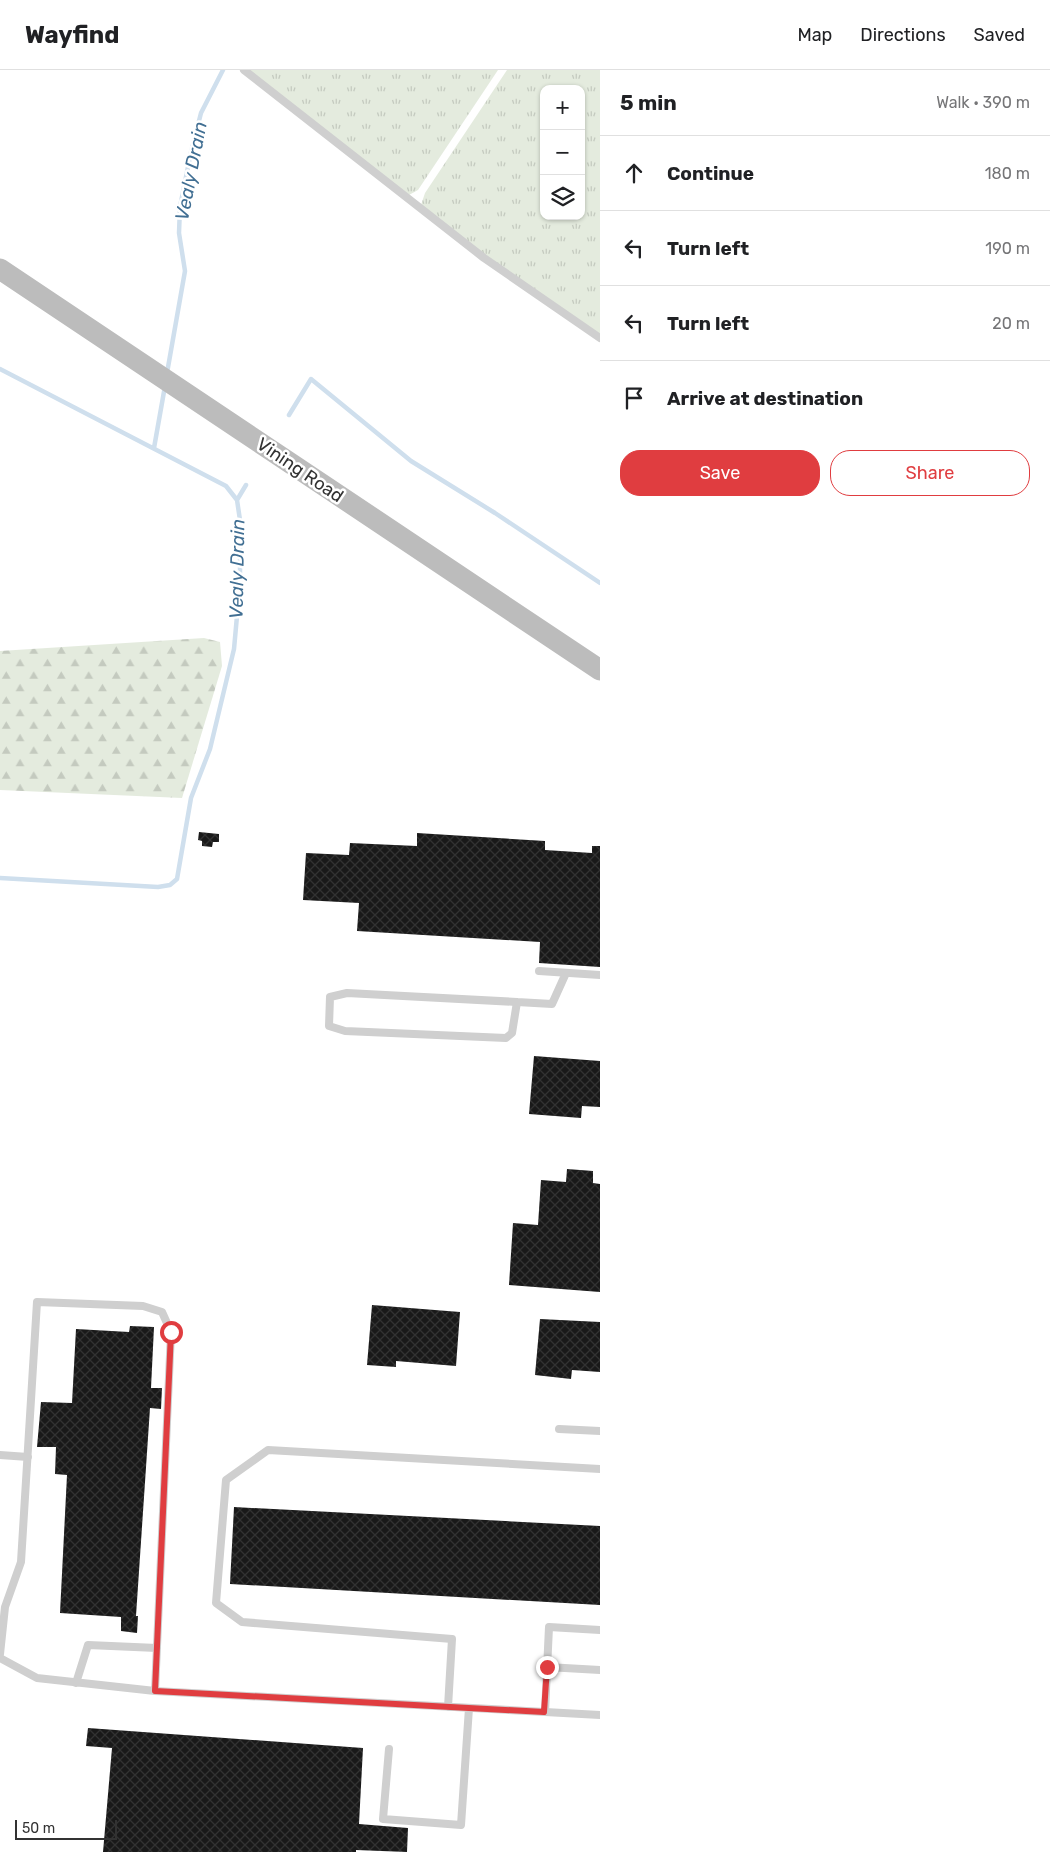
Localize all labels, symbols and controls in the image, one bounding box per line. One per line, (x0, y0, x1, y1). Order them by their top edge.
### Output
text: Wayfind (25, 21, 119, 49)
text: Map (797, 24, 832, 46)
text: Directions (860, 24, 946, 46)
text: Saved (974, 24, 1025, 46)
map controls (540, 85, 585, 220)
button: + (540, 85, 585, 130)
text: 5 min (620, 90, 677, 115)
text: Walk · 390 m (936, 93, 1030, 112)
water label: Vealy Drain (170, 120, 212, 222)
button: − (540, 130, 585, 175)
icon: ahead (620, 159, 648, 187)
text: Continue (667, 162, 754, 185)
text: 180 m (985, 164, 1030, 183)
button: layers (540, 175, 585, 220)
icon: left (620, 234, 648, 262)
text: Turn left (667, 237, 749, 260)
text: 190 m (985, 239, 1030, 258)
icon: left (620, 309, 648, 337)
text: Turn left (667, 312, 749, 335)
text: 20 m (992, 314, 1030, 333)
icon: arrive (620, 384, 648, 412)
text: Arrive at destination (667, 387, 863, 410)
street label: Vining Road (252, 433, 348, 507)
button: Save (620, 450, 820, 496)
button: Share (830, 450, 1030, 496)
water label: Vealy Drain (225, 519, 249, 619)
route start (160, 1321, 183, 1344)
route end (536, 1656, 559, 1679)
scale bar (15, 1817, 118, 1840)
text: 50 m (22, 1820, 55, 1837)

